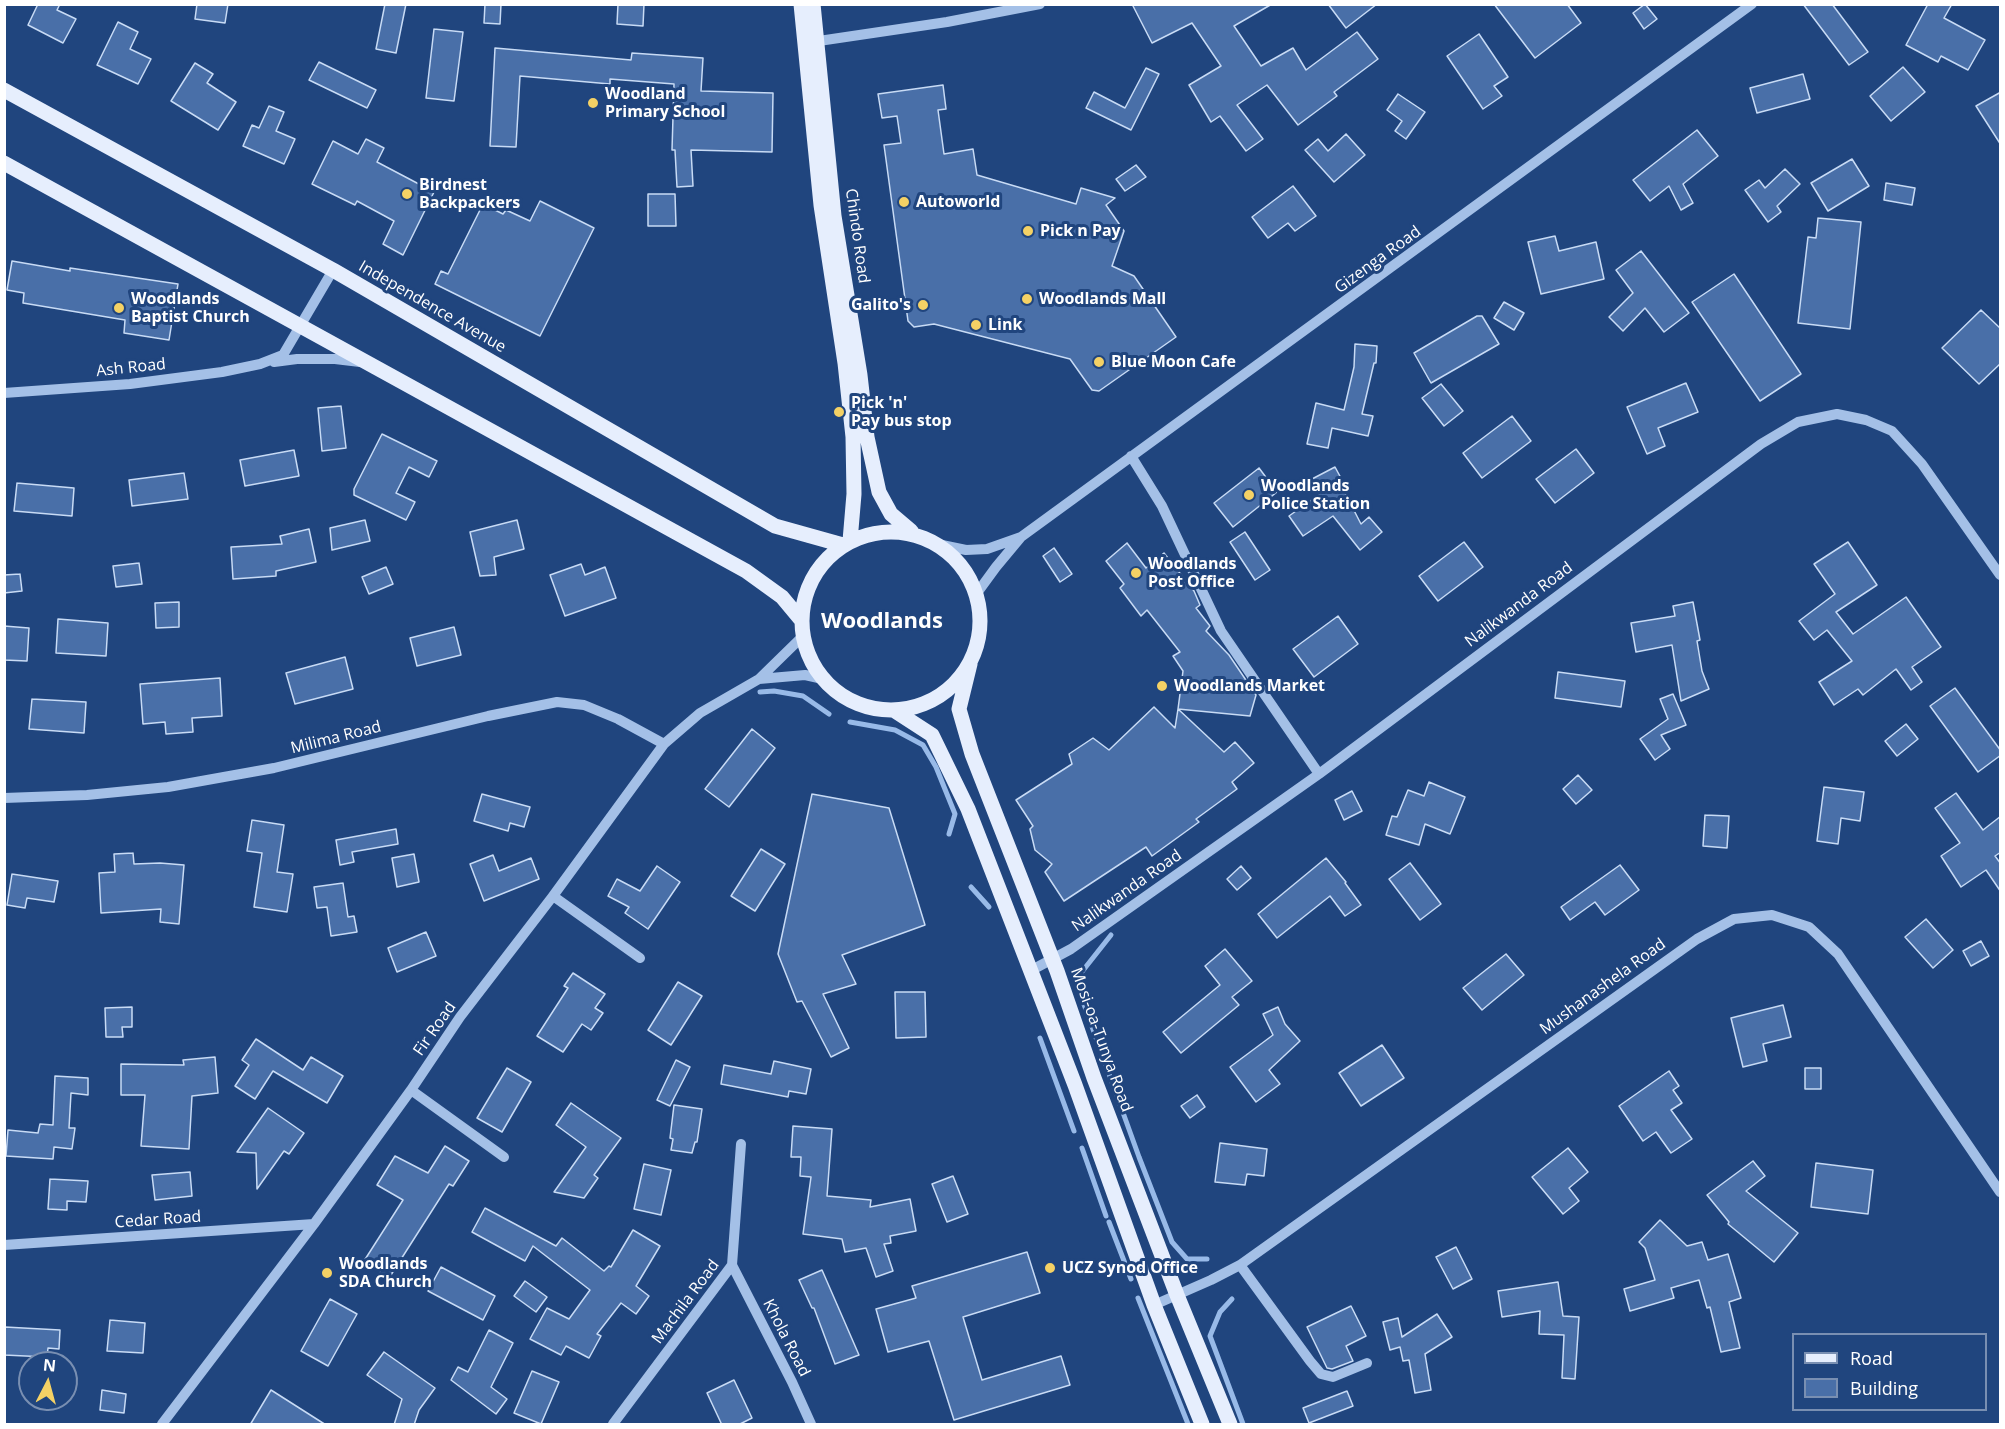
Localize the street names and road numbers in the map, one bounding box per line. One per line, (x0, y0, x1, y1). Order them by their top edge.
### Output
street label: Chindo Road (841, 187, 873, 285)
street label: Gizenga Road (1331, 222, 1425, 298)
street label: Independence Avenue (355, 257, 509, 357)
street label: Ash Road (95, 355, 167, 381)
street label: Nalikwanda Road (1461, 558, 1577, 652)
street label: Milima Road (289, 717, 383, 759)
street label: Nalikwanda Road (1068, 846, 1186, 936)
street label: Mushanashela Road (1536, 935, 1670, 1039)
street label: Mosi-oa-Tunya Road (1066, 965, 1136, 1115)
street label: Fir Road (410, 998, 460, 1060)
street label: Cedar Road (114, 1207, 202, 1233)
street label: Machila Road (648, 1256, 724, 1348)
street label: Khola Road (758, 1296, 814, 1380)

